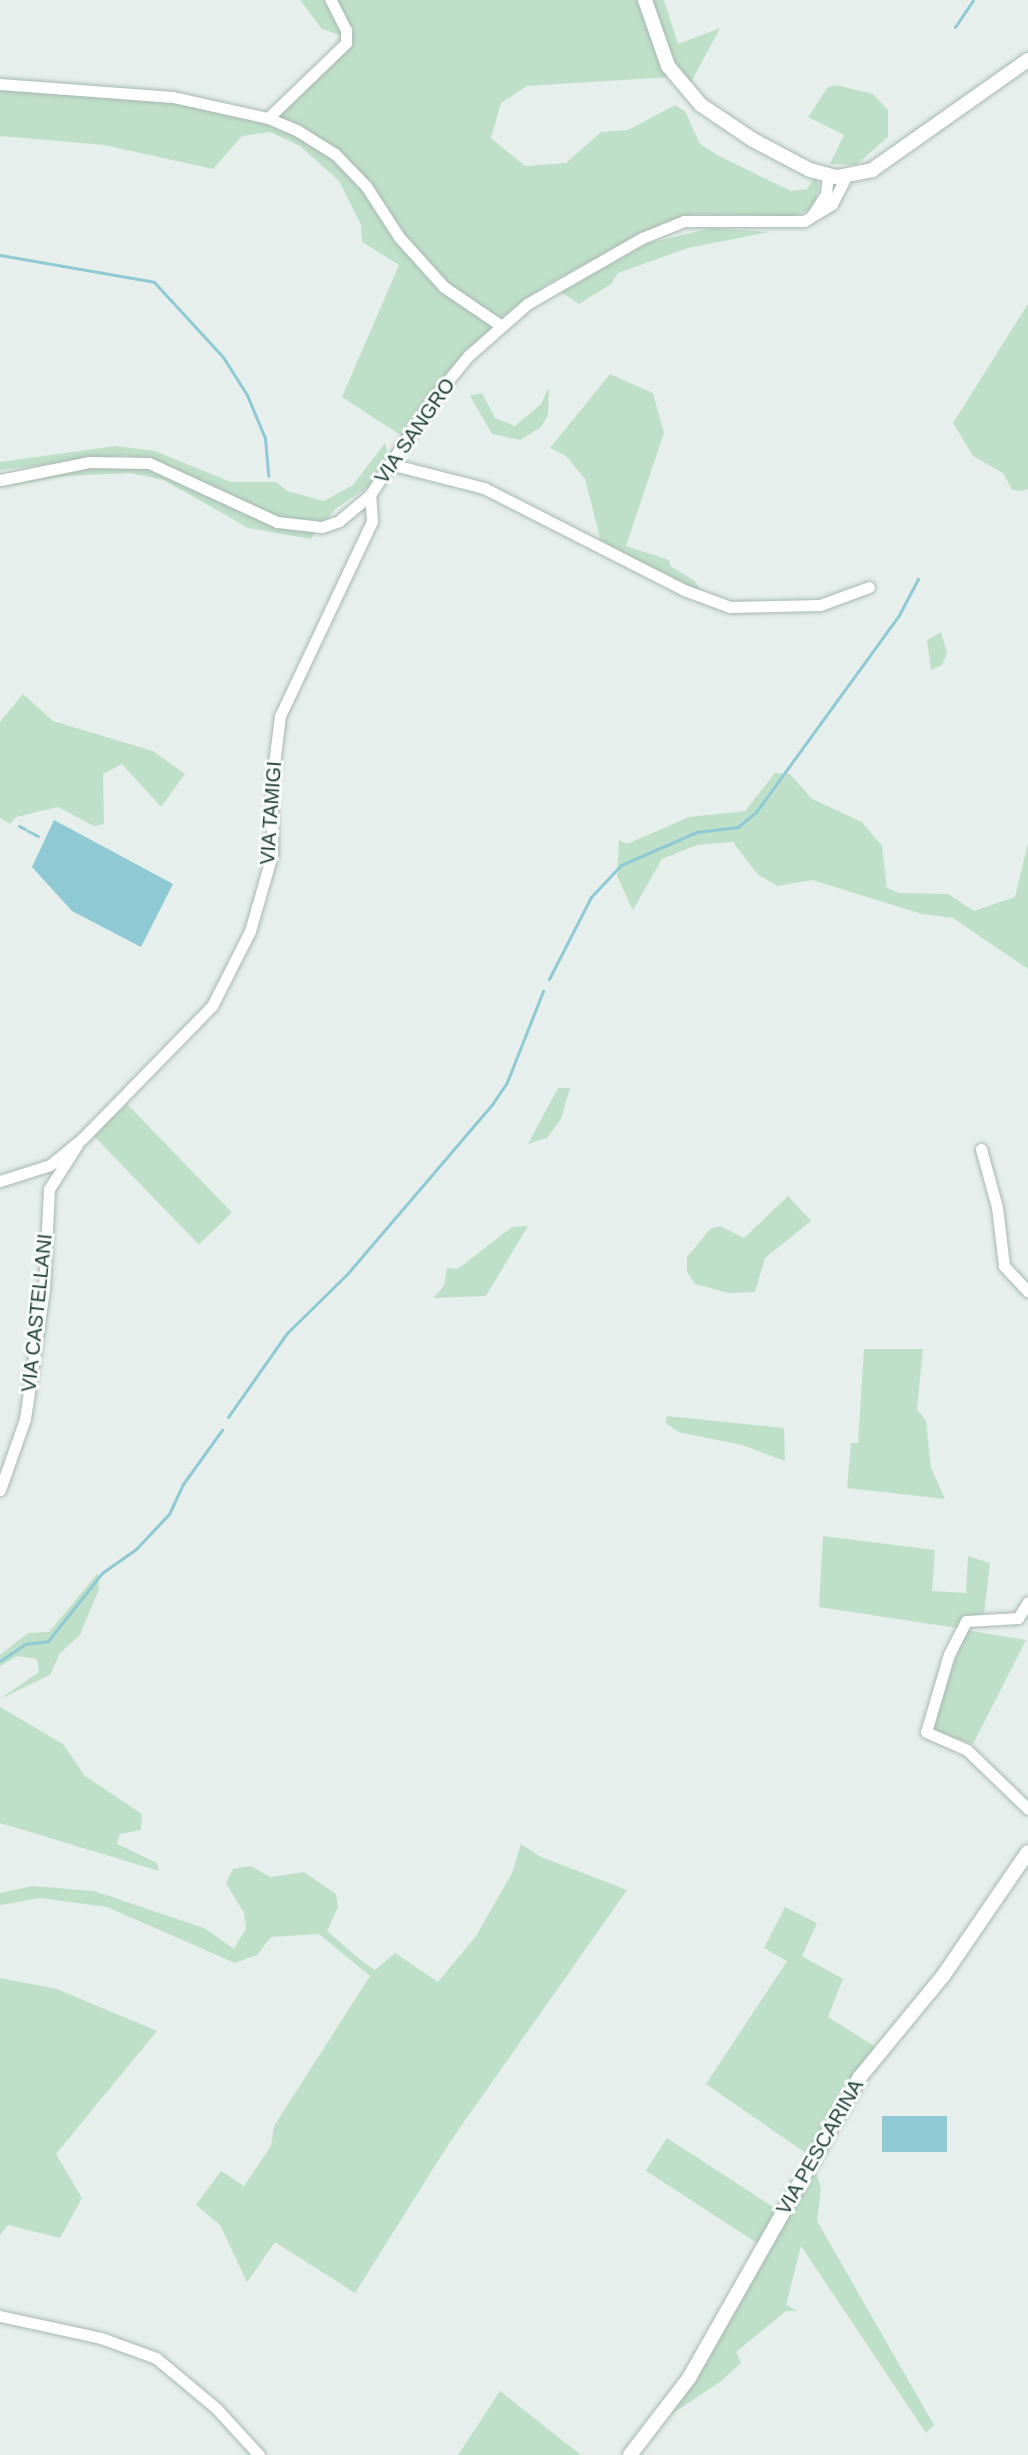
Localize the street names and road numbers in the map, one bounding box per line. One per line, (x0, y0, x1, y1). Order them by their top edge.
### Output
street label: VIA SANGRO (369, 373, 461, 489)
street label: VIA TAMIGI (255, 760, 287, 866)
street label: VIA CASTELLANI (17, 1232, 57, 1394)
street label: VIA PESCARINA (771, 2075, 869, 2219)

